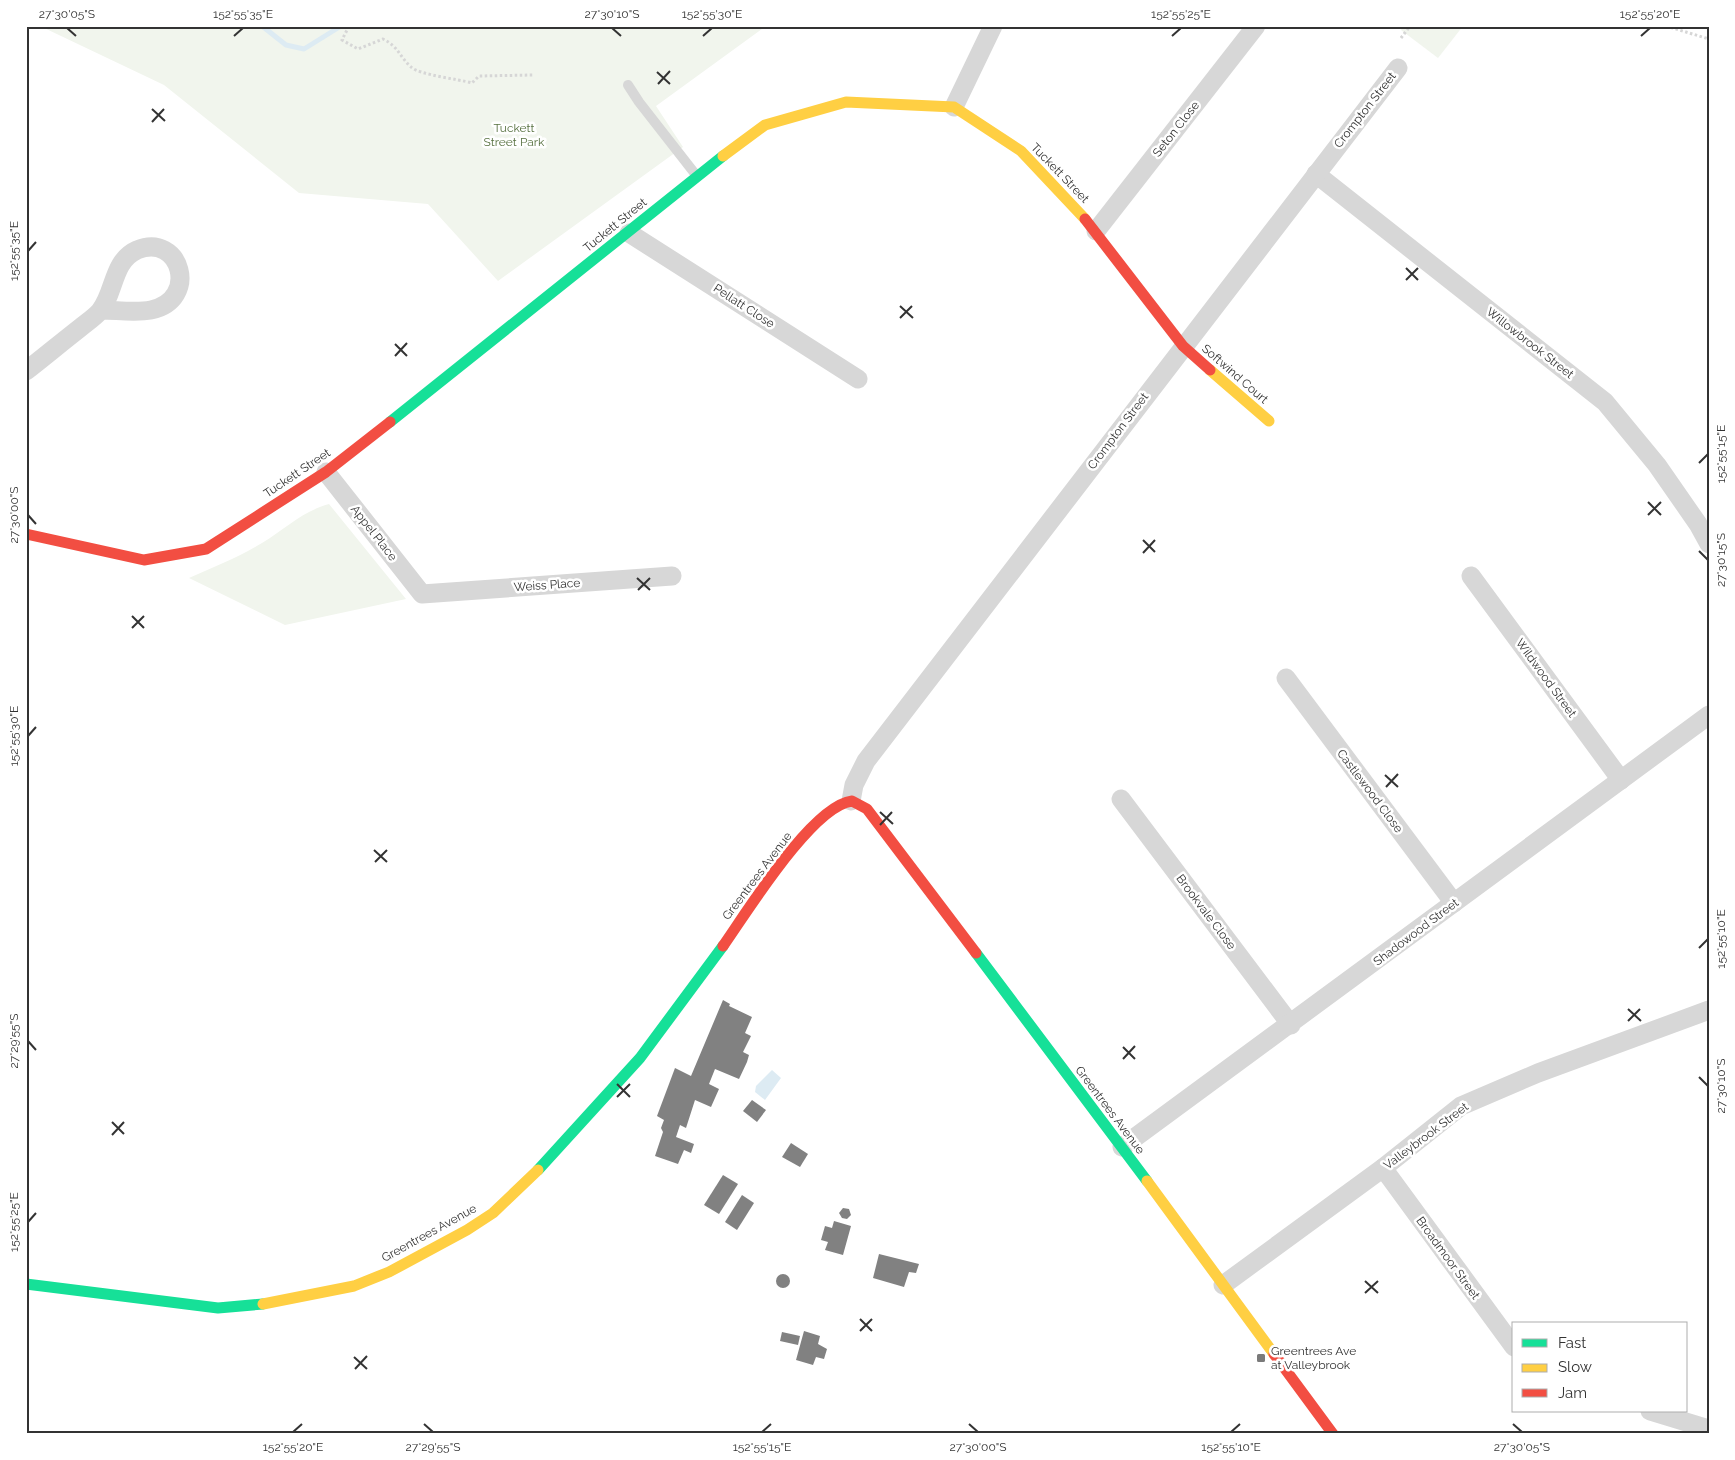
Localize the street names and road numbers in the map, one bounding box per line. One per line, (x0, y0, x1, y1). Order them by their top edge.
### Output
street label: Crompton Street (1331, 69, 1399, 151)
street label: Seton Close (1150, 98, 1202, 160)
street label: Tuckett Street (1028, 140, 1092, 206)
street label: Tuckett Street (581, 195, 649, 255)
street label: Pellatt Close (711, 281, 777, 331)
street label: Willowbrook Street (1484, 305, 1576, 381)
street label: Softwind Court (1199, 342, 1271, 406)
street label: Crompton Street (1085, 390, 1151, 472)
street label: Tuckett Street (261, 446, 333, 500)
street label: Appel Place (348, 502, 400, 564)
street label: Weiss Place (513, 576, 581, 594)
street label: Wildwood Street (1513, 636, 1579, 720)
street label: Castlewood Close (1334, 747, 1406, 835)
street label: Greentrees Avenue (719, 829, 795, 923)
street label: Brookvale Close (1173, 872, 1239, 952)
street label: Shadowood Street (1371, 895, 1461, 969)
street label: Greentrees Avenue (1072, 1063, 1148, 1157)
street label: Valleybrook Street (1381, 1100, 1471, 1172)
street label: Greentrees Avenue (379, 1201, 479, 1265)
street label: Broadmoor Street (1413, 1214, 1483, 1302)

